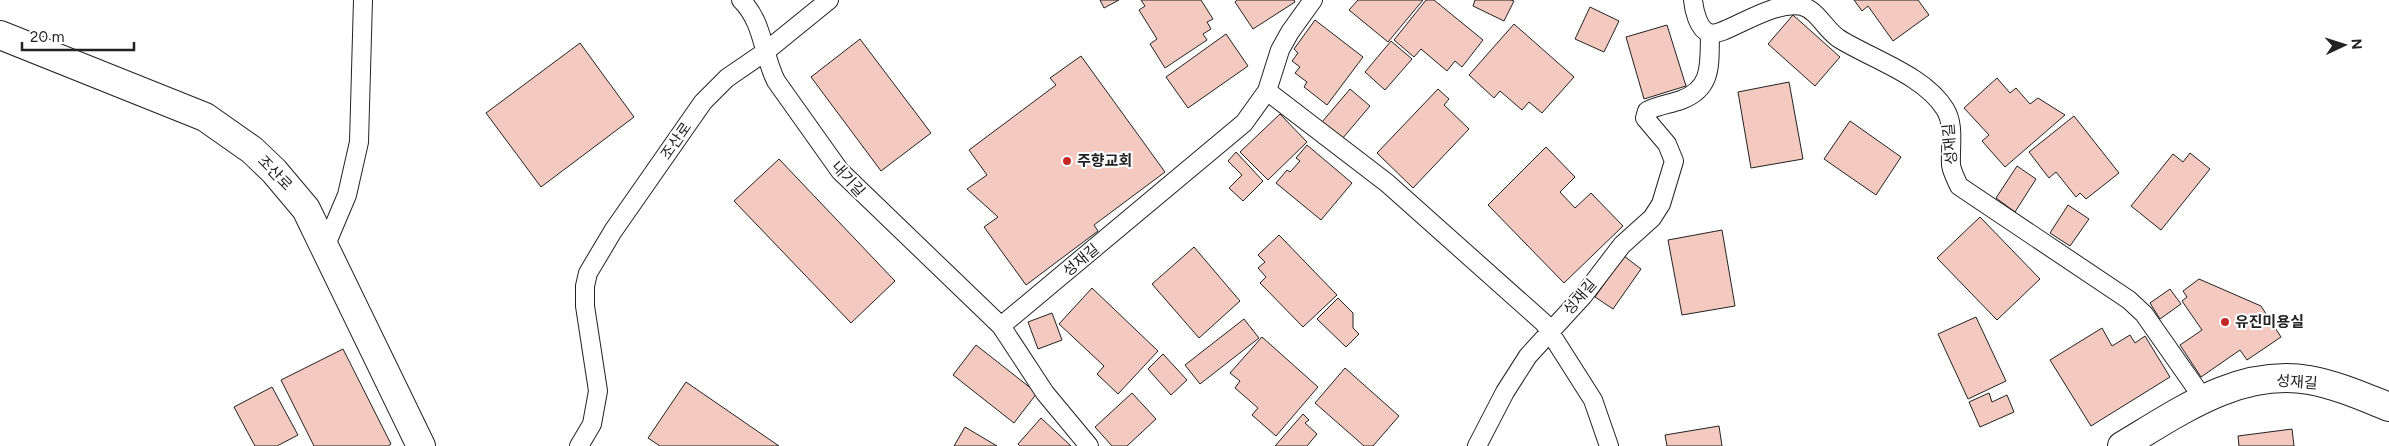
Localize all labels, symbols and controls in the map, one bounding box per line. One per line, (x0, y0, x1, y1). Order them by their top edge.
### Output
scale bar (22, 20, 135, 52)
north arrow (2319, 20, 2369, 70)
text: 20 m (30, 28, 64, 46)
text: N (2348, 38, 2365, 50)
street label: 조산로 (657, 119, 695, 163)
street label: 성재길 (1939, 123, 1961, 165)
street label: 조산로 (254, 152, 296, 194)
place label: 주향교회 (1077, 152, 1132, 170)
marker: 주향교회 (1061, 155, 1073, 167)
street label: 내기길 (827, 158, 869, 200)
street label: 성재길 (1059, 240, 1103, 280)
street label: 성재길 (1560, 275, 1600, 319)
place label: 유진미용실 (2235, 313, 2304, 331)
marker: 유진미용실 (2219, 316, 2231, 328)
street label: 성재길 (2276, 372, 2318, 392)

